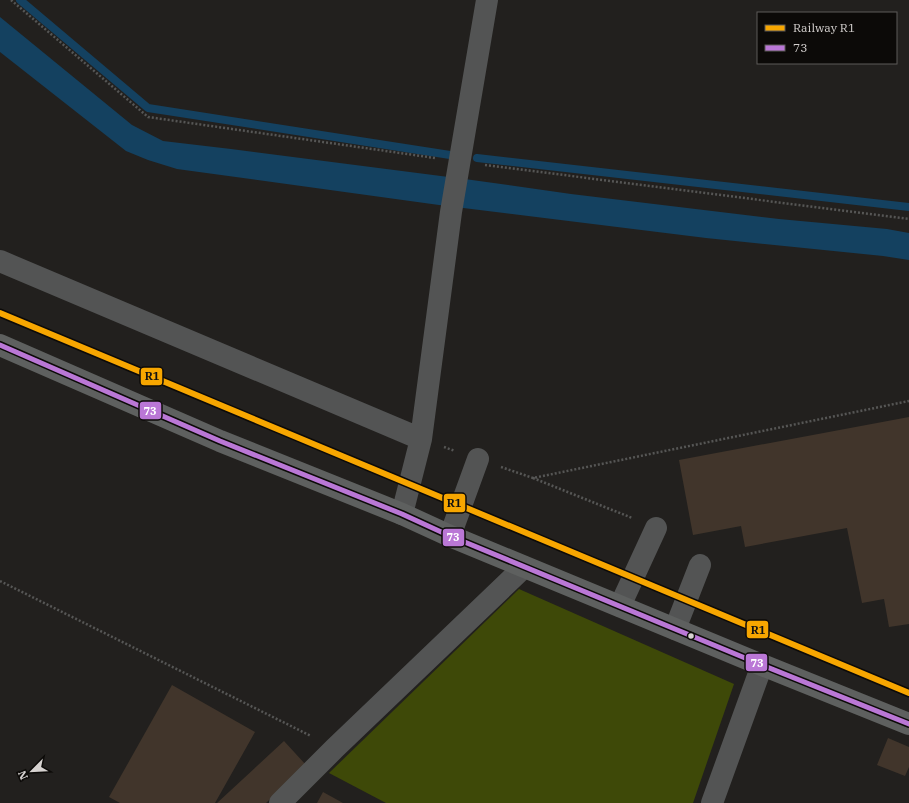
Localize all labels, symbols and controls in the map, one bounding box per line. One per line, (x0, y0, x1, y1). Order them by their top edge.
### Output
legend (757, 12, 897, 64)
text: Railway R1 (793, 20, 855, 35)
text: 73 (793, 40, 807, 55)
line badge: R1 (140, 367, 163, 386)
text: R1 (145, 369, 160, 383)
line badge: 73 (139, 401, 162, 420)
text: 73 (143, 404, 157, 418)
line badge: R1 (443, 493, 466, 513)
text: R1 (447, 496, 462, 510)
line badge: 73 (442, 528, 465, 547)
text: 73 (446, 530, 460, 544)
line badge: R1 (746, 620, 769, 639)
text: R1 (751, 623, 766, 637)
unlabelled marker (686, 631, 696, 641)
line badge: 73 (745, 653, 768, 672)
text: 73 (750, 656, 764, 670)
north arrow (12, 751, 52, 791)
text: N (15, 768, 31, 782)

